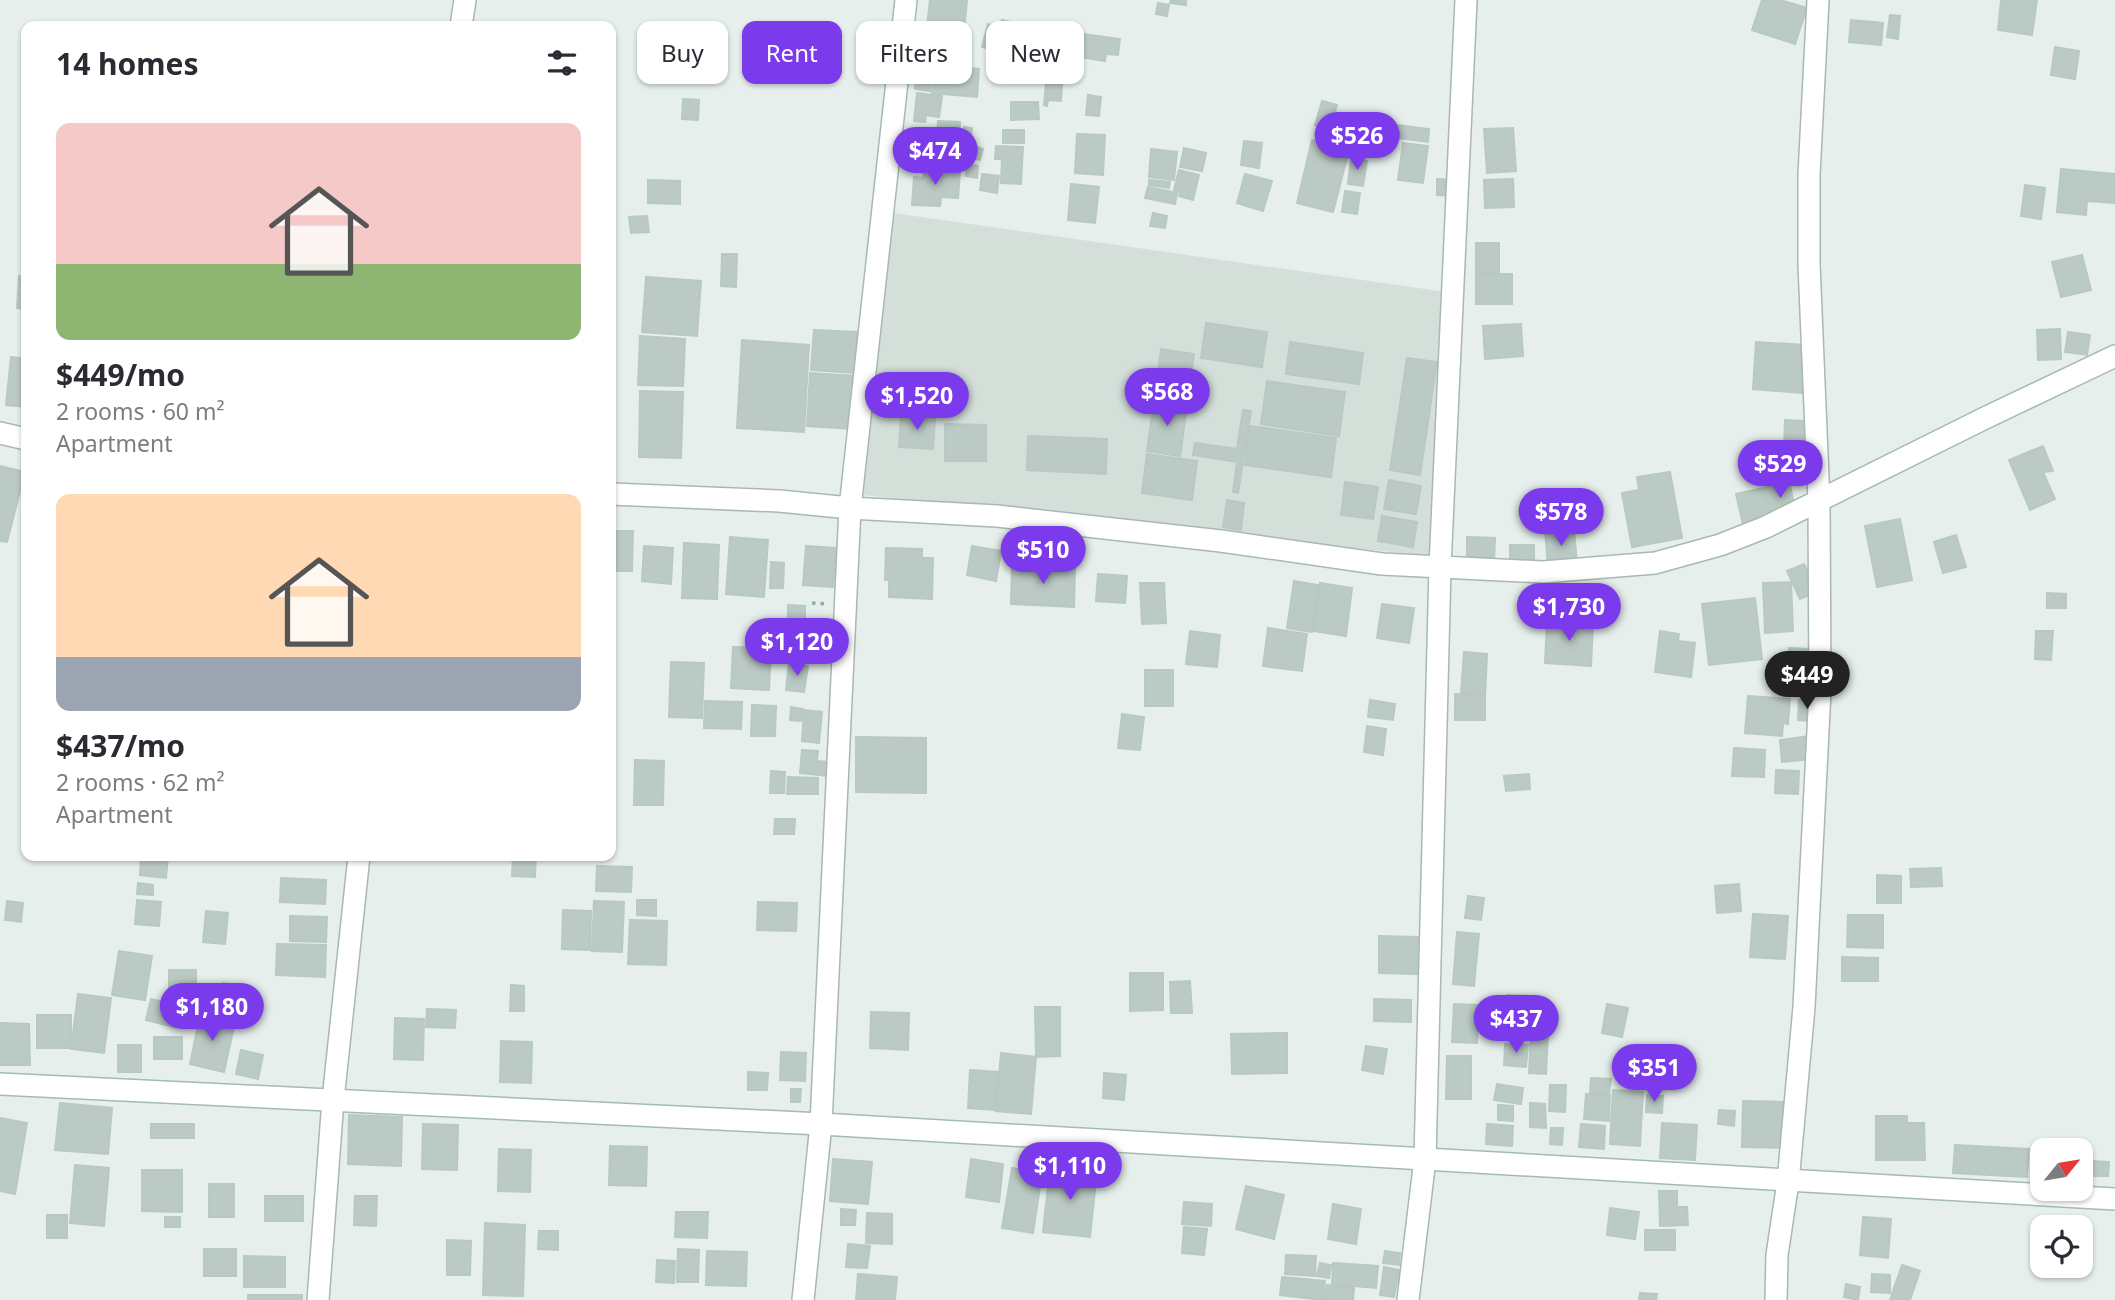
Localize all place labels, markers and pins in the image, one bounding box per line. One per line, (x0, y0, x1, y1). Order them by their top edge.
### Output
pin: $526 (1316, 113, 1398, 172)
pin: $474 (894, 128, 976, 187)
pin: $568 (1126, 368, 1208, 428)
pin: $1,520 (860, 372, 974, 432)
pin: $529 (1739, 440, 1821, 500)
pin: $578 (1520, 489, 1602, 548)
pin: $510 (1002, 526, 1084, 586)
pin: $1,730 (1512, 584, 1626, 643)
pin: $1,120 (740, 618, 854, 678)
pin: $449 (1766, 652, 1848, 711)
pin: $1,180 (155, 984, 269, 1043)
pin: $437 (1475, 996, 1557, 1055)
pin: $351 (1613, 1044, 1695, 1104)
pin: $1,110 (1013, 1142, 1127, 1202)

